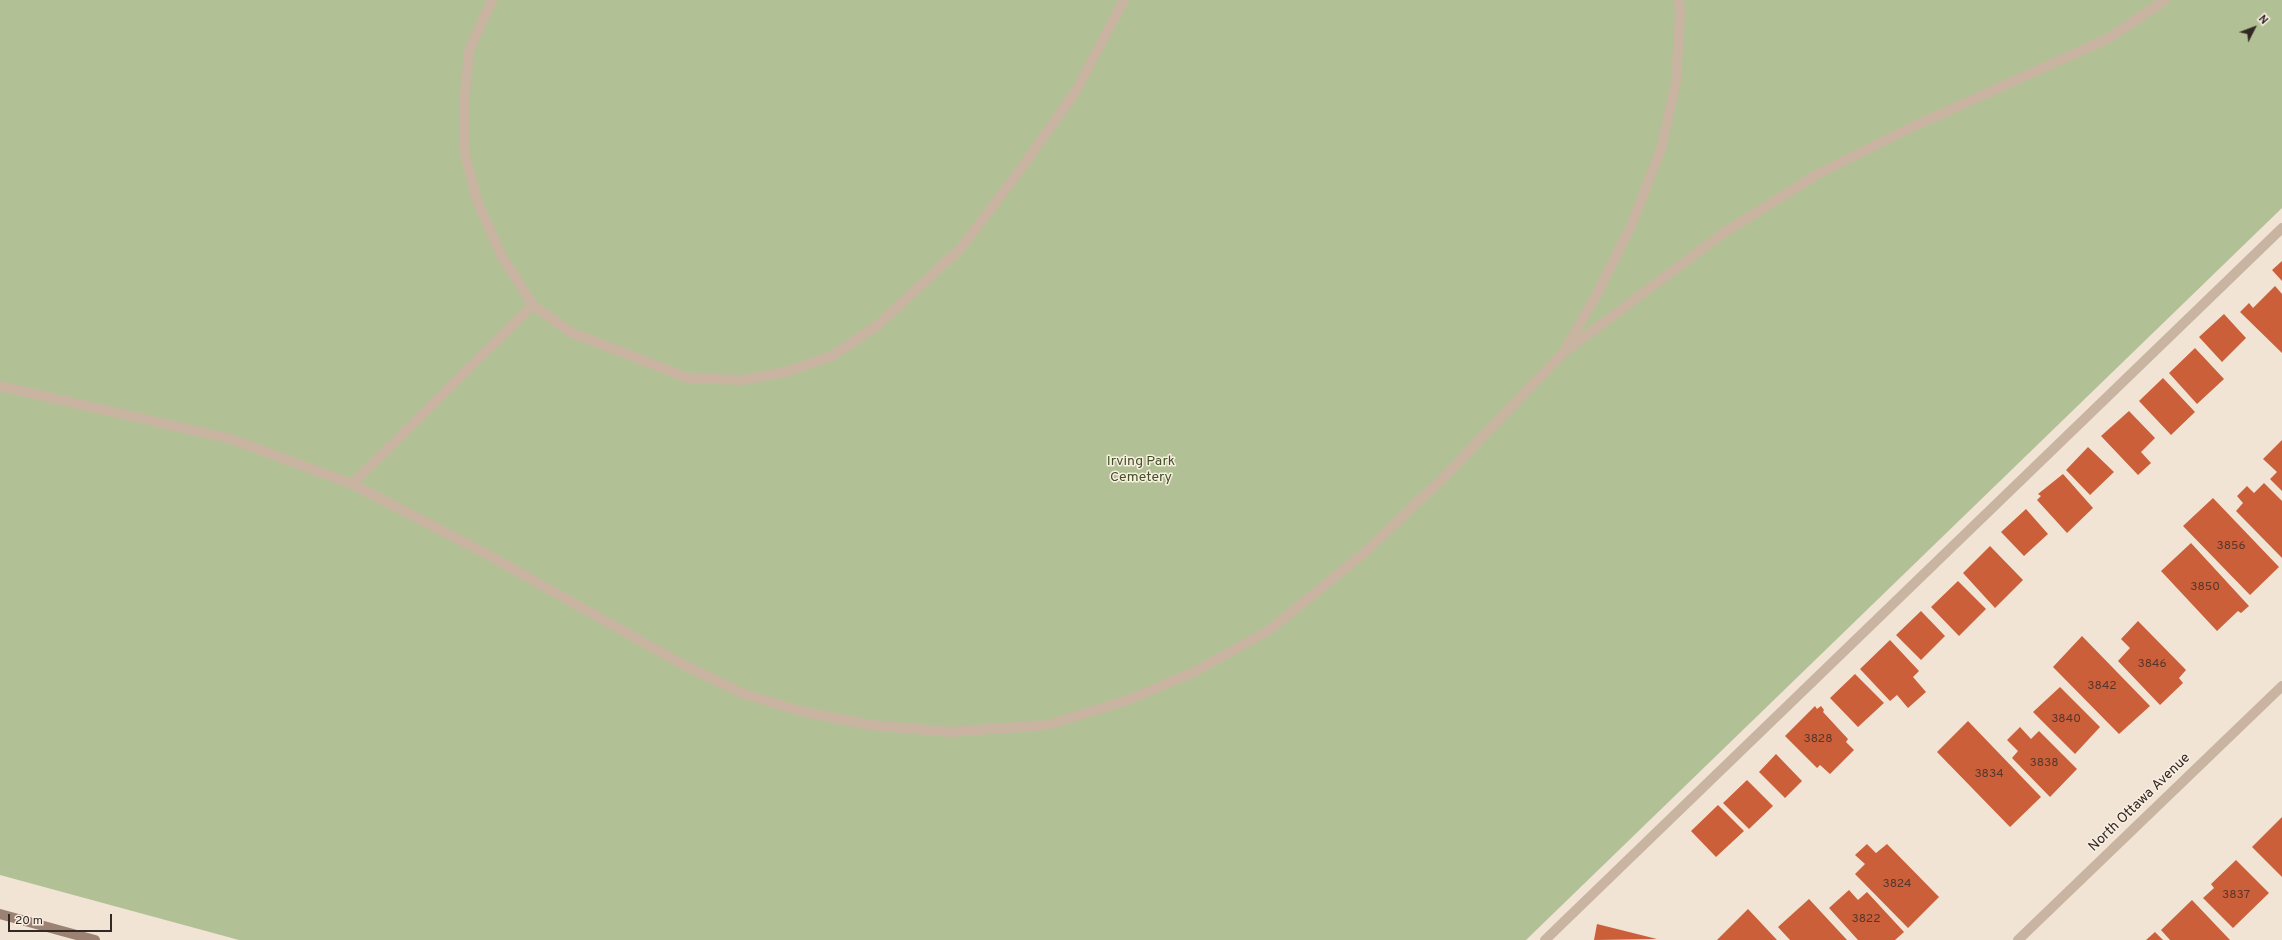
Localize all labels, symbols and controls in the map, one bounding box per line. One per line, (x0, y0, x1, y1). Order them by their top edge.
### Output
north arrow (2234, 8, 2274, 48)
text: N (2255, 12, 2271, 28)
park label: Irving Park Cemetery (1107, 454, 1175, 486)
house number: 3856 (2216, 540, 2246, 554)
house number: 3850 (2190, 581, 2220, 595)
house number: 3846 (2137, 658, 2167, 672)
house number: 3842 (2087, 680, 2117, 694)
house number: 3840 (2051, 713, 2081, 727)
house number: 3828 (1804, 733, 1832, 747)
street label: North Ottawa Avenue (2086, 750, 2194, 856)
house number: 3838 (2029, 757, 2059, 771)
house number: 3834 (1974, 768, 2004, 782)
house number: 3824 (1883, 878, 1911, 892)
house number: 3837 (2222, 889, 2250, 903)
scale bar (10, 906, 114, 932)
text: 20 m (15, 913, 43, 929)
house number: 3822 (1851, 913, 1881, 927)

